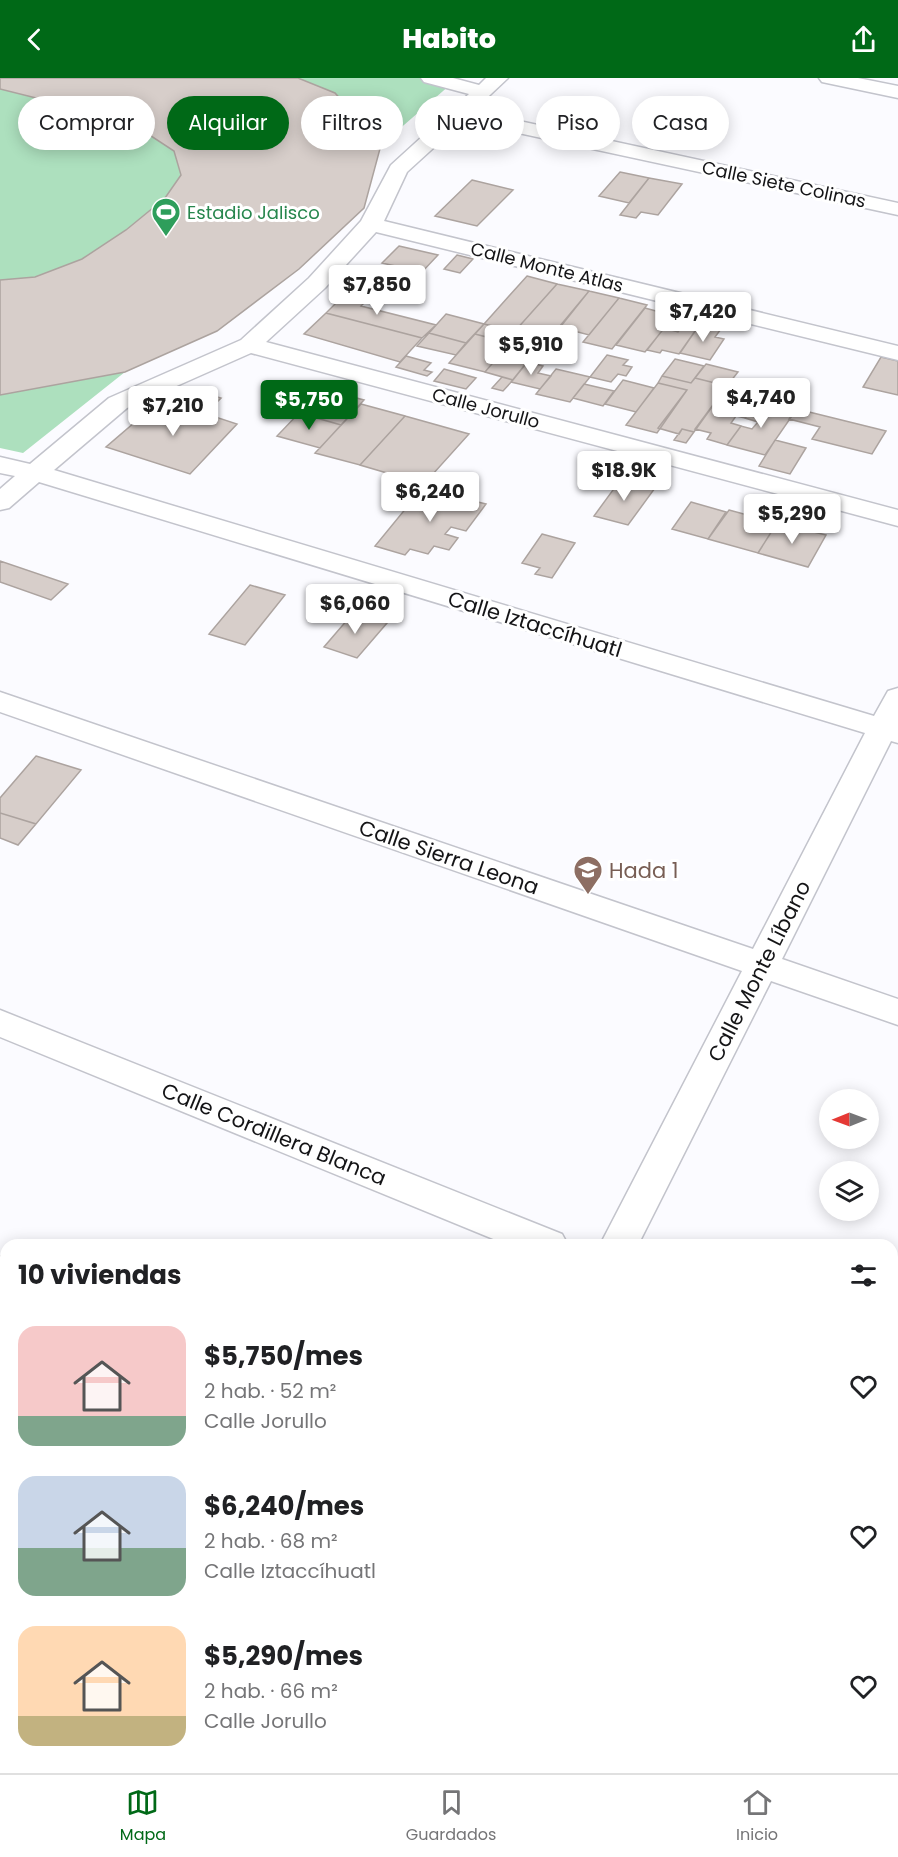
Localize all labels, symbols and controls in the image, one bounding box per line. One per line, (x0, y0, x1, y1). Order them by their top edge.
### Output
text: Habito (402, 20, 496, 57)
icon: back (18, 23, 51, 56)
icon: share (847, 23, 880, 56)
chip: Comprar (18, 96, 155, 150)
chip: Alquilar (167, 96, 289, 150)
chip: Filtros (301, 96, 403, 150)
chip: Nuevo (415, 96, 524, 150)
chip: Piso (536, 96, 620, 150)
chip: Casa (632, 96, 729, 150)
street label: Calle Siete Colinas (700, 154, 868, 214)
sports icon: Estadio Jalisco (150, 196, 182, 238)
place label: Estadio Jalisco (187, 200, 320, 225)
street label: Calle Monte Atlas (468, 236, 626, 298)
pin: $7,850 (328, 265, 426, 316)
text: $7,850 (343, 270, 411, 298)
pin: $7,420 (654, 292, 752, 343)
text: $7,420 (669, 297, 737, 325)
pin: $5,910 (482, 325, 580, 376)
text: $5,910 (499, 330, 563, 358)
pin: $4,740 (712, 378, 810, 429)
pin: $5,750 (260, 380, 358, 431)
street label: Calle Jorullo (429, 382, 543, 434)
text: $4,740 (726, 383, 796, 411)
text: $5,750 (275, 385, 343, 413)
pin: $7,210 (124, 386, 222, 437)
text: $7,210 (142, 391, 204, 419)
pin: $18.9K (575, 451, 673, 502)
text: $18.9K (591, 456, 657, 484)
pin: $6,240 (381, 472, 479, 523)
text: $6,240 (395, 477, 465, 505)
pin: $5,290 (743, 494, 841, 545)
text: $5,290 (758, 499, 826, 527)
pin: $6,060 (306, 584, 404, 635)
street label: Calle Iztaccíhuatl (444, 584, 626, 664)
text: $6,060 (320, 589, 390, 617)
street label: Calle Sierra Leona (355, 813, 543, 901)
school or university icon: Hada 1 (572, 854, 604, 896)
place label: Hada 1 (609, 856, 678, 885)
street label: Calle Monte Líbano (701, 875, 817, 1067)
street label: Calle Cordillera Blanca (157, 1076, 391, 1192)
north arrow (819, 1089, 879, 1149)
map controls (819, 1089, 879, 1221)
button: layers (819, 1161, 879, 1221)
text: 10 viviendas (18, 1257, 182, 1293)
icon: filters (847, 1259, 880, 1292)
text: $5,750/mes (204, 1338, 363, 1374)
icon: home (66, 1350, 138, 1422)
icon: heart (847, 1370, 880, 1403)
text: 2 hab. · 52 m² (204, 1377, 336, 1405)
text: Calle Jorullo (204, 1407, 327, 1435)
text: $6,240/mes (204, 1488, 364, 1524)
icon: home (66, 1500, 138, 1572)
icon: heart (847, 1520, 880, 1553)
text: 2 hab. · 68 m² (204, 1527, 338, 1555)
text: Calle Iztaccíhuatl (204, 1557, 376, 1585)
text: $5,290/mes (204, 1638, 363, 1674)
icon: home (66, 1650, 138, 1722)
icon: heart (847, 1670, 880, 1703)
text: 2 hab. · 66 m² (204, 1677, 338, 1705)
text: Calle Jorullo (204, 1707, 327, 1735)
tab: Mapa (120, 1786, 166, 1847)
tab: Guardados (406, 1786, 496, 1847)
tab: Inicio (736, 1786, 778, 1847)

